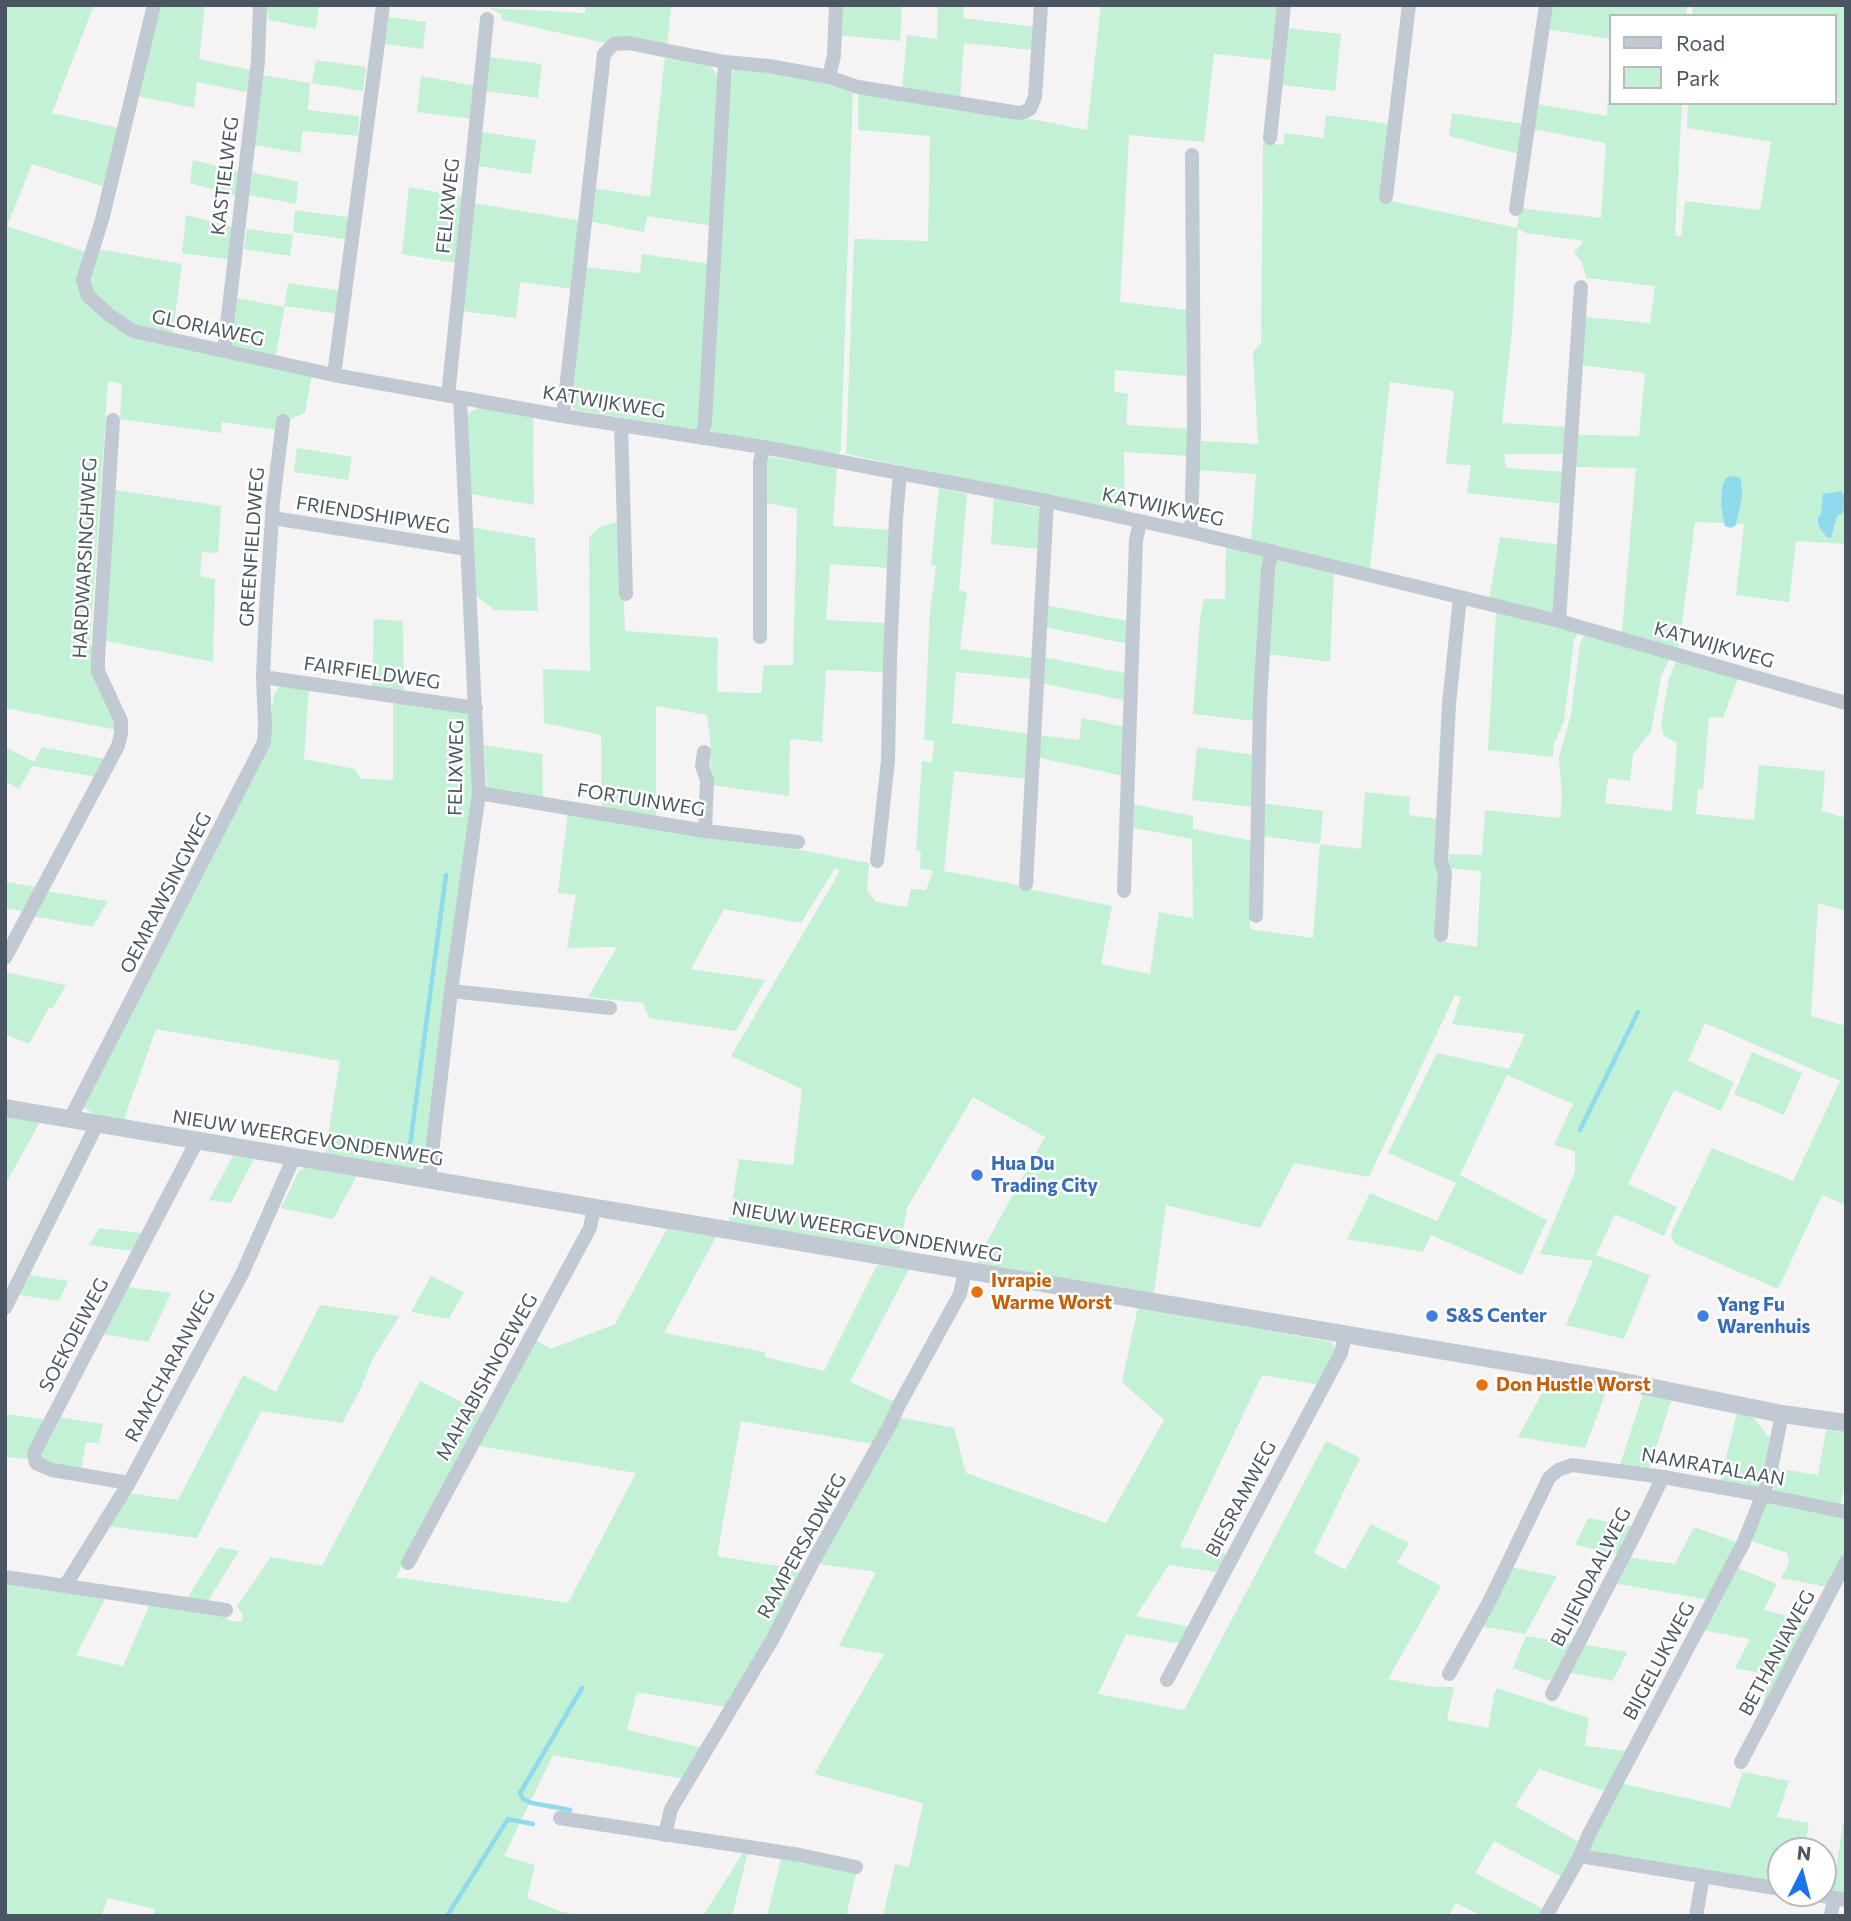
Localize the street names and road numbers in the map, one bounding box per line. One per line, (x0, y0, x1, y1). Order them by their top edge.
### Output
street label: KASTIELWEG (206, 115, 244, 237)
street label: FELIXWEG (432, 157, 464, 255)
street label: GLORIAWEG (150, 305, 266, 351)
street label: KATWIJKWEG (541, 381, 667, 423)
street label: HARDWARSINGHWEG (68, 457, 102, 659)
street label: GREENFIELDWEG (235, 466, 269, 628)
street label: KATWIJKWEG (1100, 483, 1226, 531)
street label: FRIENDSHIPWEG (294, 492, 452, 538)
street label: KATWIJKWEG (1651, 617, 1777, 673)
street label: FAIRFIELDWEG (302, 652, 442, 694)
street label: FELIXWEG (444, 720, 468, 816)
street label: FORTUINWEG (575, 779, 707, 821)
street label: OEMRAWSINGWEG (116, 809, 216, 977)
street label: NIEUW WEERGEVONDENWEG (171, 1105, 445, 1171)
street label: NIEUW WEERGEVONDENWEG (730, 1197, 1004, 1267)
street label: SOEKDEIWEG (34, 1274, 114, 1396)
street label: RAMCHARANWEG (120, 1286, 220, 1446)
street label: MAHABISHNOEWEG (432, 1290, 542, 1464)
street label: BIESRAMWEG (1201, 1437, 1281, 1561)
street label: NAMRATALAAN (1640, 1443, 1786, 1491)
street label: RAMPERSADWEG (753, 1469, 851, 1623)
street label: BLIJENDAALWEG (1546, 1504, 1636, 1650)
street label: BETHANIAWEG (1734, 1586, 1820, 1720)
street label: BIJGELUKWEG (1618, 1598, 1700, 1724)

